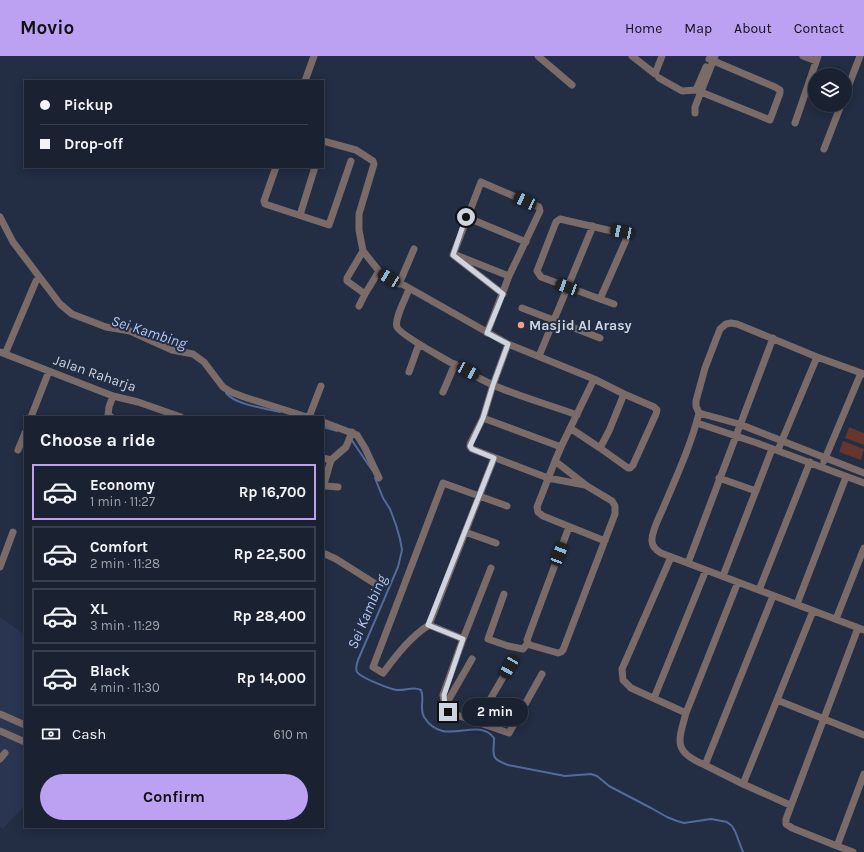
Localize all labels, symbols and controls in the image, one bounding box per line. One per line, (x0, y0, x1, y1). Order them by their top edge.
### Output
text: Movio (20, 17, 74, 39)
text: Home (625, 20, 662, 37)
text: Map (684, 20, 712, 37)
text: About (734, 20, 772, 37)
text: Contact (794, 20, 844, 37)
map controls (808, 68, 852, 112)
button: layers (808, 68, 852, 112)
text: Pickup (64, 96, 113, 114)
text: Drop-off (64, 135, 123, 153)
car (512, 190, 538, 212)
route start (457, 208, 475, 226)
car (609, 224, 635, 240)
car (376, 267, 402, 289)
car (554, 277, 580, 297)
water label: Sei Kambing (109, 311, 190, 353)
place label: Masjid Al Arasy (529, 317, 631, 334)
marker: Masjid Al Arasy (516, 320, 526, 330)
street label: Jalan Raharja (51, 351, 138, 396)
car (455, 360, 481, 382)
text: Choose a ride (40, 429, 155, 451)
icon: car (42, 474, 78, 510)
text: Economy (90, 476, 155, 494)
text: Rp 16,700 (239, 483, 306, 501)
text: 1 min · 11:27 (90, 494, 155, 509)
icon: car (42, 536, 78, 572)
text: Comfort (90, 538, 148, 556)
car (549, 541, 569, 567)
text: Rp 22,500 (234, 545, 306, 563)
text: 2 min · 11:28 (90, 556, 160, 571)
water label: Sei Kambing (343, 571, 391, 652)
icon: car (42, 598, 78, 634)
text: XL (90, 600, 108, 618)
text: Rp 28,400 (233, 607, 306, 625)
text: 3 min · 11:29 (90, 618, 160, 633)
car (498, 654, 520, 680)
icon: car (42, 660, 78, 696)
text: Black (90, 662, 130, 680)
text: Rp 14,000 (237, 669, 306, 687)
text: 4 min · 11:30 (90, 680, 160, 695)
callout: 2 min (462, 698, 528, 726)
route end (439, 703, 457, 721)
text: 2 min (477, 704, 513, 719)
icon: cash (40, 723, 62, 745)
text: Cash (72, 725, 106, 743)
text: 610 m (273, 727, 308, 742)
button: Confirm (40, 774, 308, 820)

